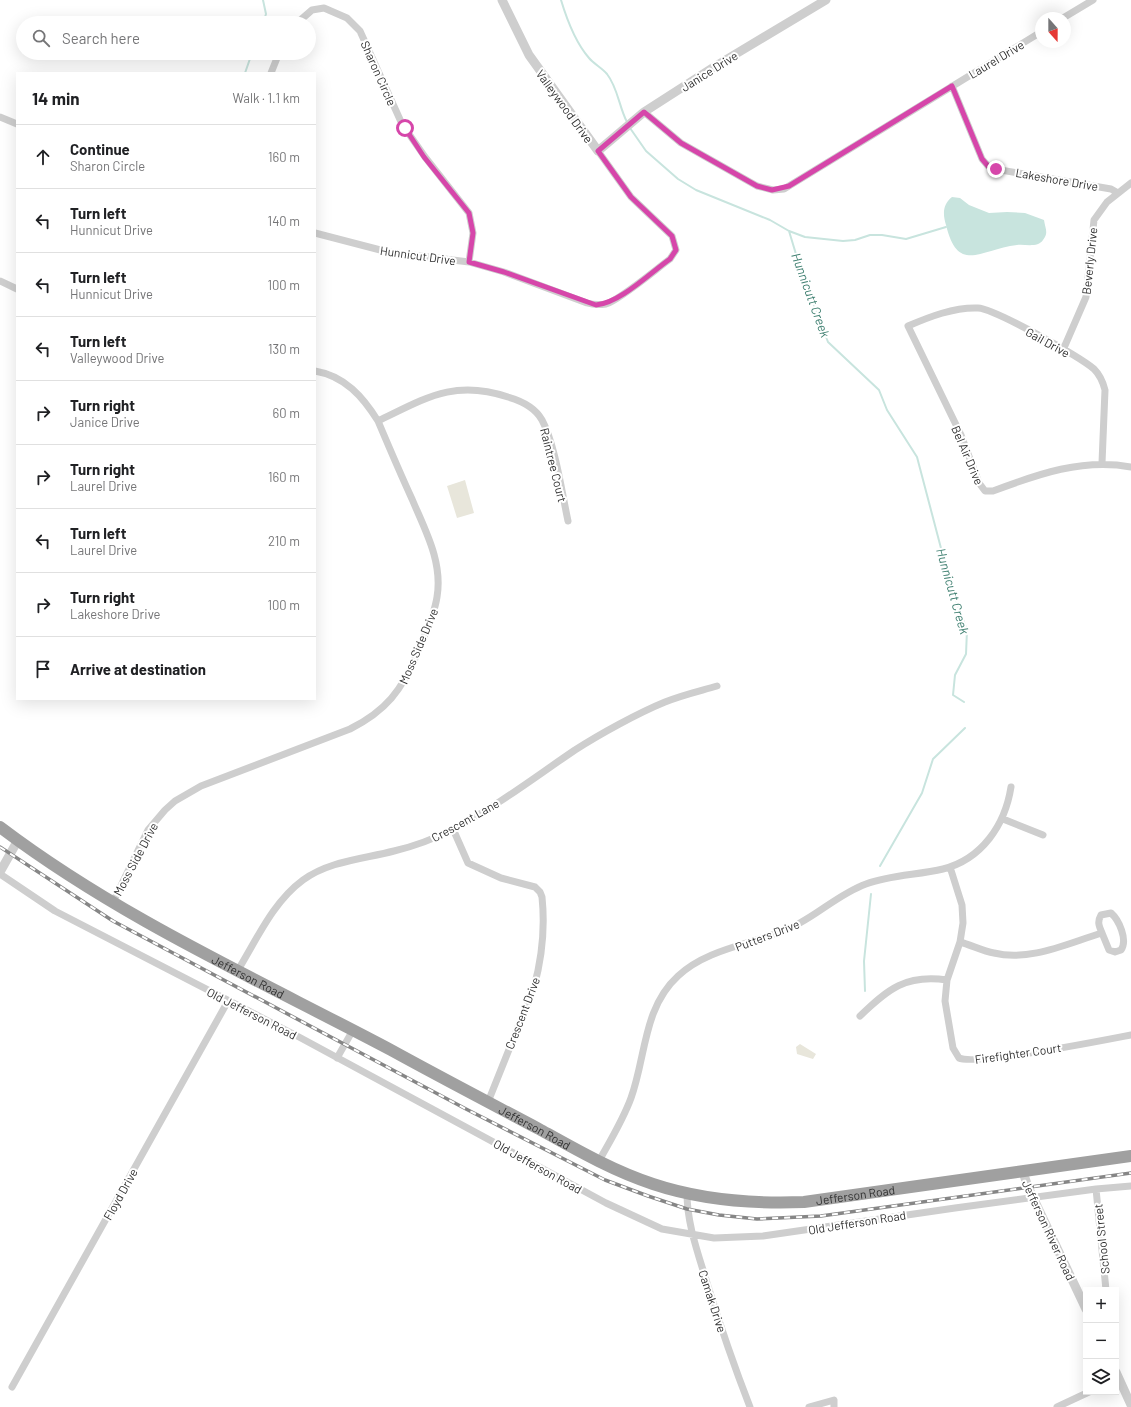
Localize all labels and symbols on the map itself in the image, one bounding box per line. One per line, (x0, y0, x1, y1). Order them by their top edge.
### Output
north arrow (1035, 12, 1071, 48)
street label: Laurel Drive (966, 37, 1026, 81)
street label: Sharon Circle (358, 38, 400, 108)
street label: Janice Drive (678, 48, 740, 94)
street label: Valleywood Drive (534, 67, 596, 145)
route start (396, 119, 414, 137)
route end (987, 160, 1005, 178)
street label: Lakeshore Drive (1015, 165, 1099, 193)
street label: Beverly Drive (1079, 227, 1099, 295)
street label: Hunnicut Drive (379, 243, 457, 267)
water label: Hunnicutt Creek (788, 251, 834, 340)
street label: Gail Drive (1023, 324, 1073, 360)
street label: Bel Air Drive (949, 423, 987, 487)
street label: Raintree Court (538, 426, 570, 504)
water label: Hunnicutt Creek (933, 546, 973, 637)
street label: Moss Side Drive (396, 606, 440, 686)
street label: Crescent Lane (429, 796, 501, 844)
street label: Moss Side Drive (110, 820, 160, 898)
street label: Putters Drive (733, 916, 801, 954)
street label: Jefferson Road (210, 952, 287, 1001)
street label: Crescent Drive (502, 975, 542, 1051)
street label: Old Jefferson Road (205, 984, 299, 1042)
street label: Firefighter Court (974, 1040, 1062, 1066)
street label: Jefferson Road (497, 1102, 573, 1152)
street label: Old Jefferson Road (491, 1136, 585, 1196)
street label: Floyd Drive (100, 1166, 140, 1222)
street label: Jefferson River Road (1020, 1178, 1078, 1282)
street label: Jefferson Road (815, 1182, 896, 1207)
street label: School Street (1090, 1203, 1112, 1275)
street label: Old Jefferson Road (807, 1207, 907, 1237)
street label: Camak Drive (696, 1268, 730, 1334)

